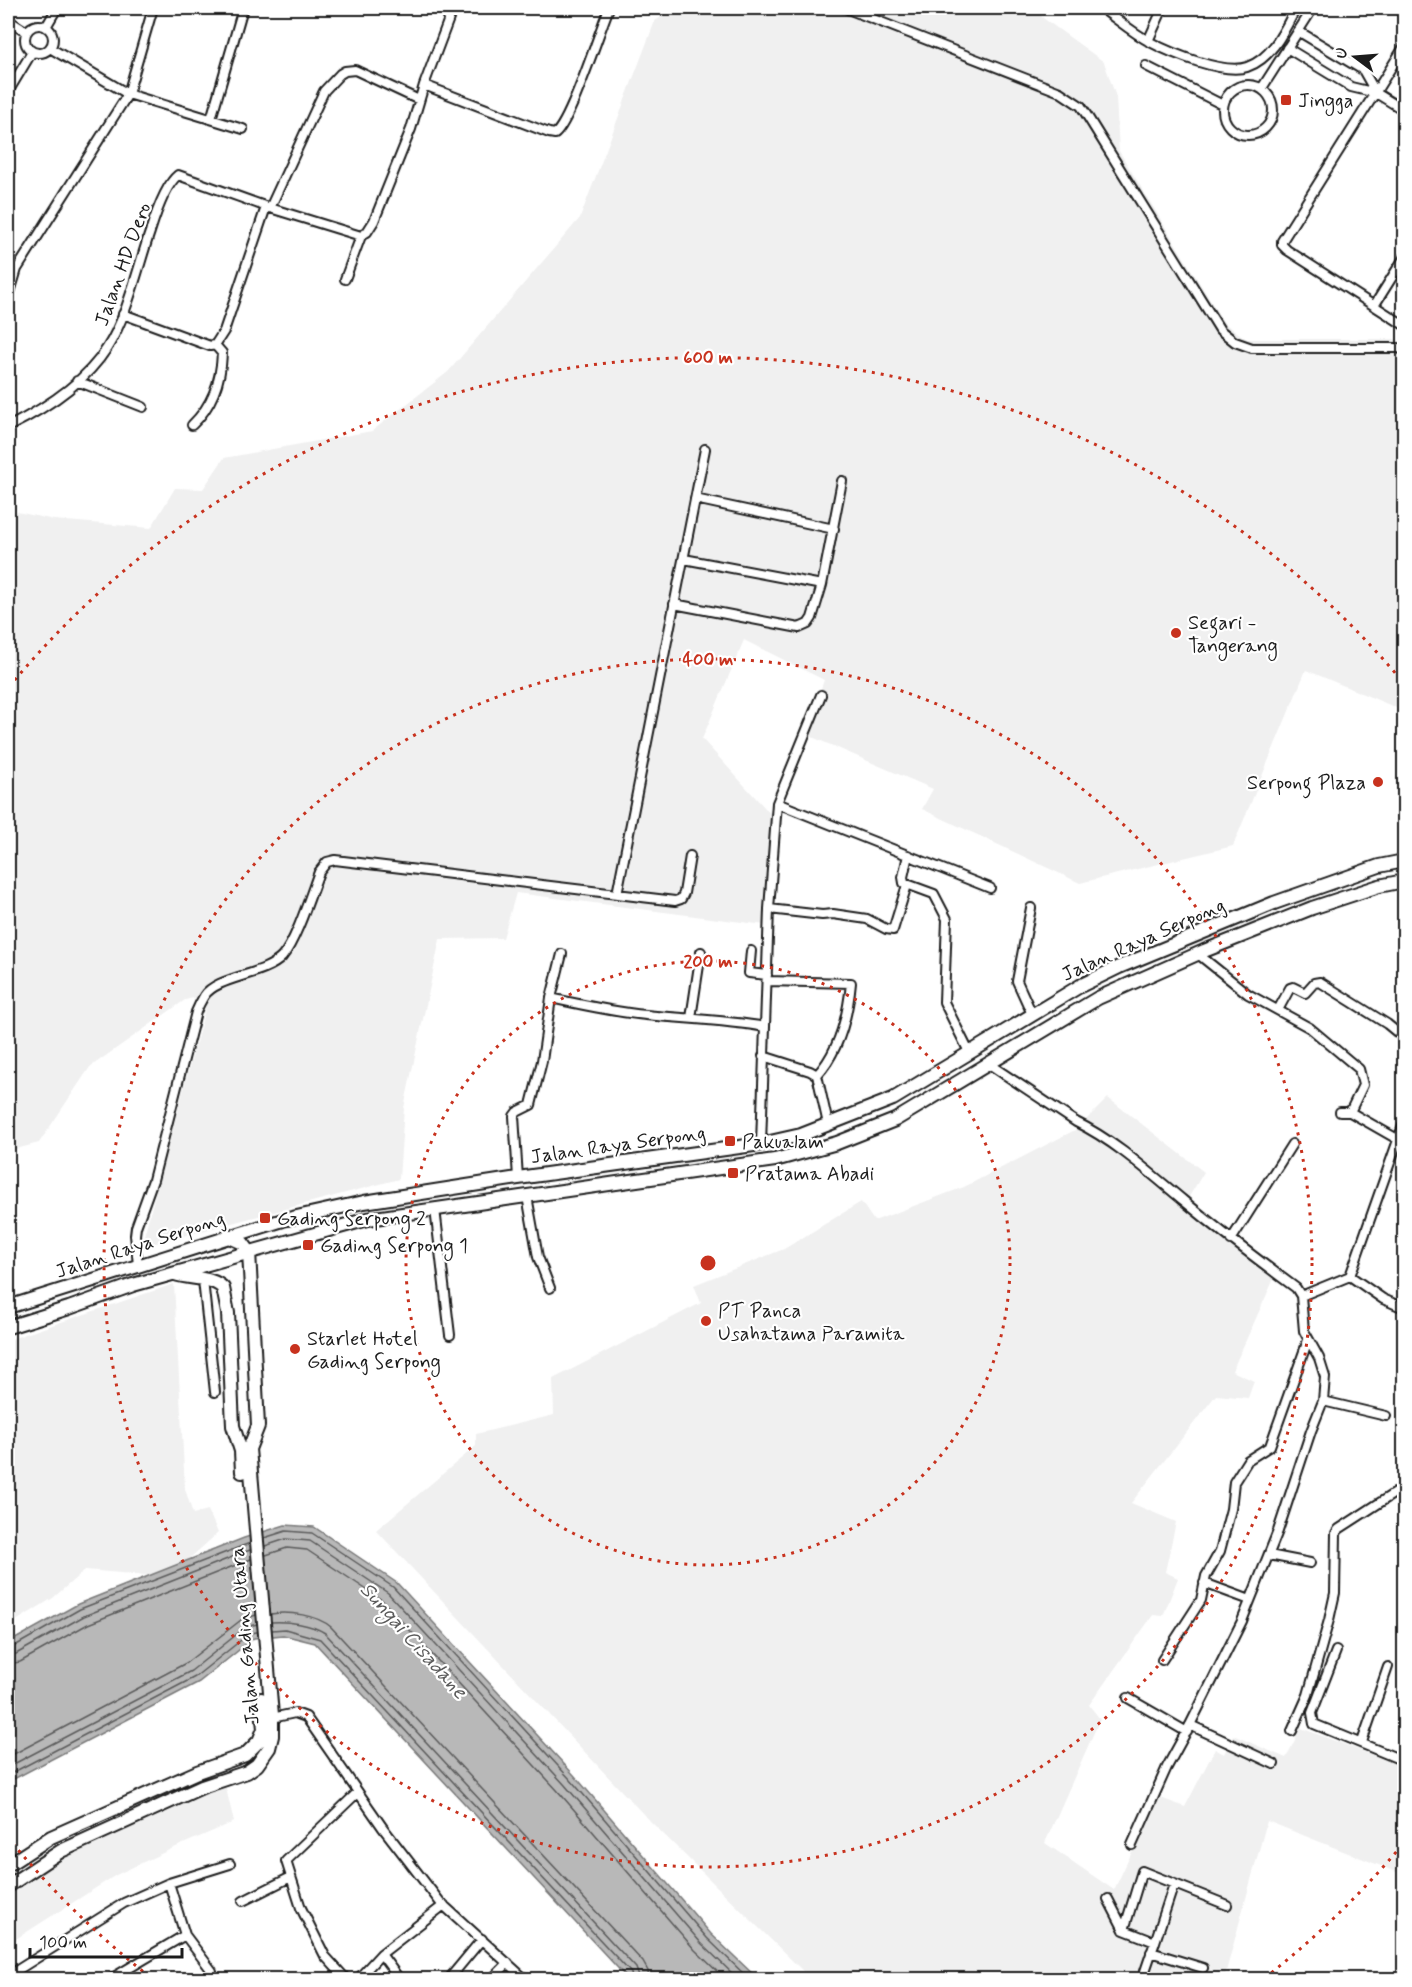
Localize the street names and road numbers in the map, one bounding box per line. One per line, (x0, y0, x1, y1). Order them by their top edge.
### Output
street label: Jalan HD Dero (89, 199, 158, 330)
street label: Jalan Raya Serpong (1057, 892, 1230, 989)
street label: Jalan Raya Serpong (529, 1120, 708, 1171)
street label: Jalan Raya Serpong (52, 1205, 229, 1286)
street label: Jalan Gading Utara (224, 1546, 267, 1726)

